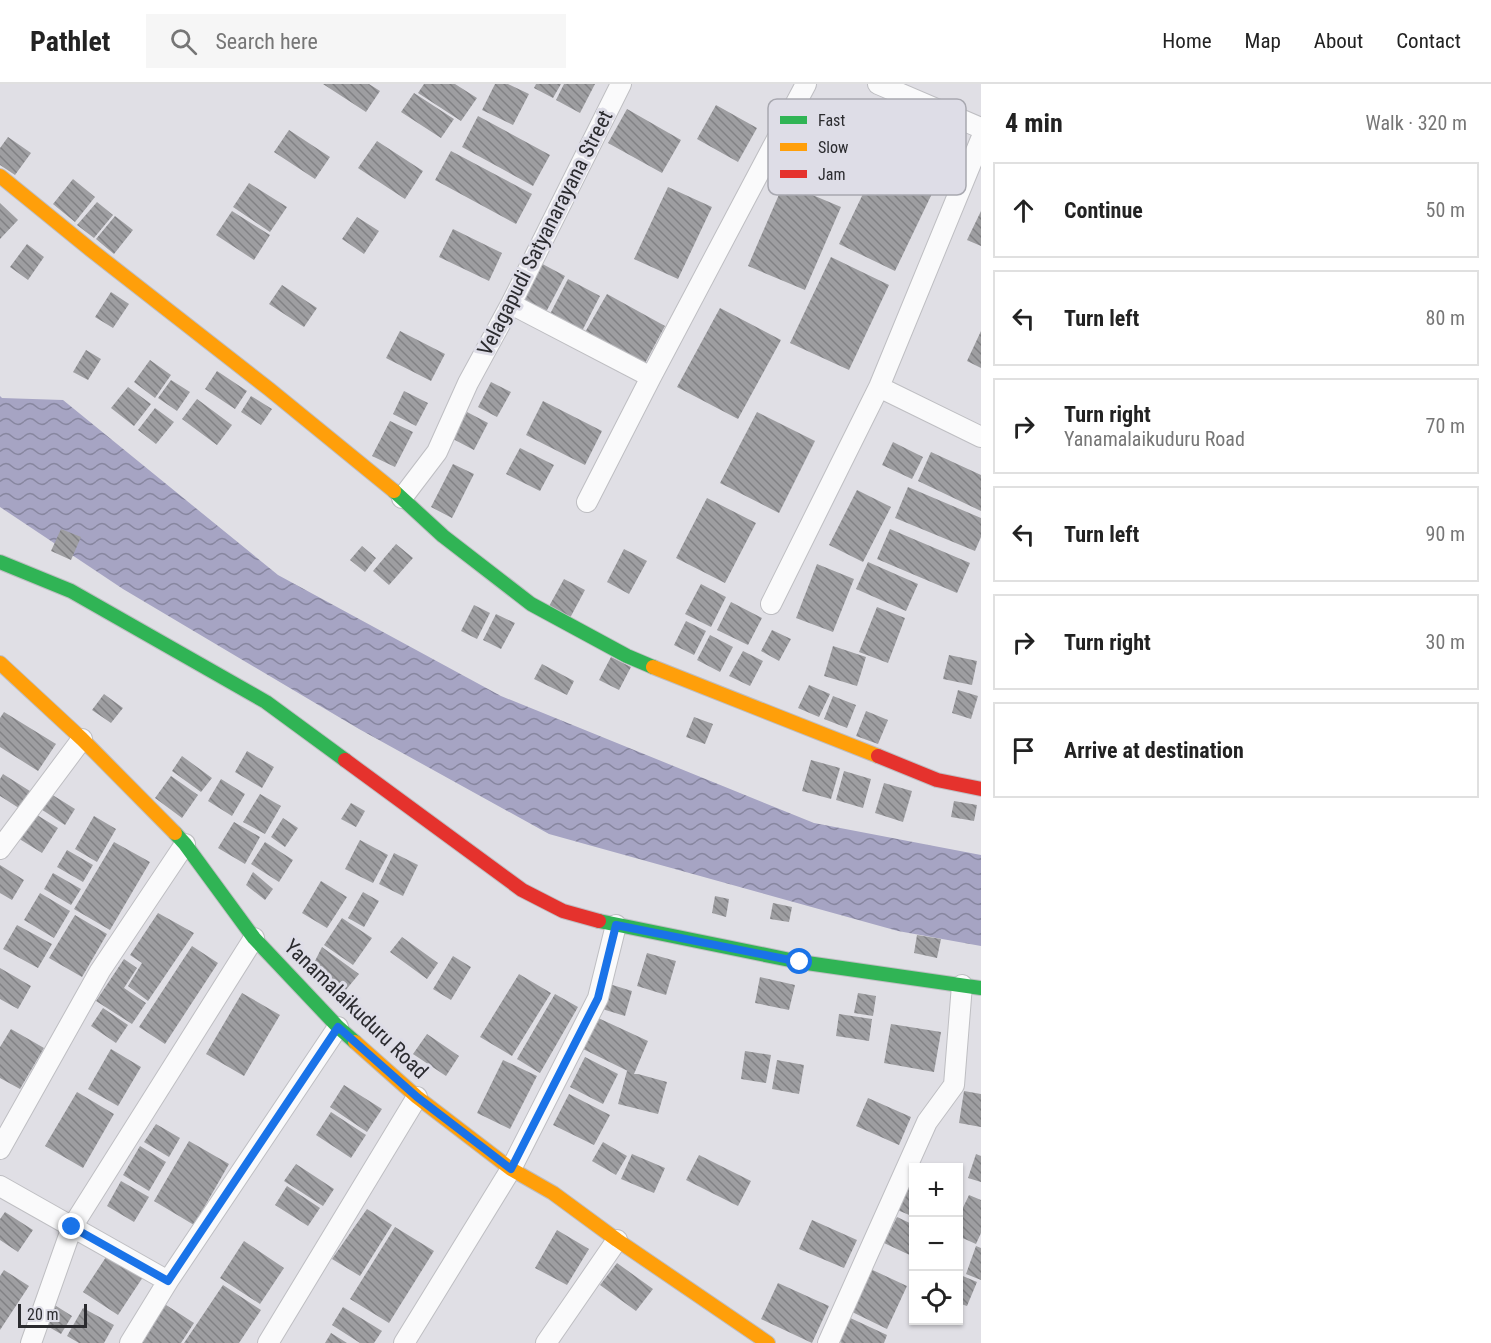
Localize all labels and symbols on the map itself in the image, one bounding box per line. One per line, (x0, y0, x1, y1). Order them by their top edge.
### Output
legend (768, 99, 966, 195)
street label: Velagapudi Satyanarayana Street (473, 106, 617, 360)
text: Fast (818, 111, 845, 130)
text: Slow (818, 138, 848, 157)
text: Jam (818, 165, 845, 184)
street label: Yanamalaikuduru Road (279, 934, 433, 1084)
route start (786, 948, 812, 974)
route end (58, 1213, 84, 1239)
scale bar (18, 1301, 87, 1328)

